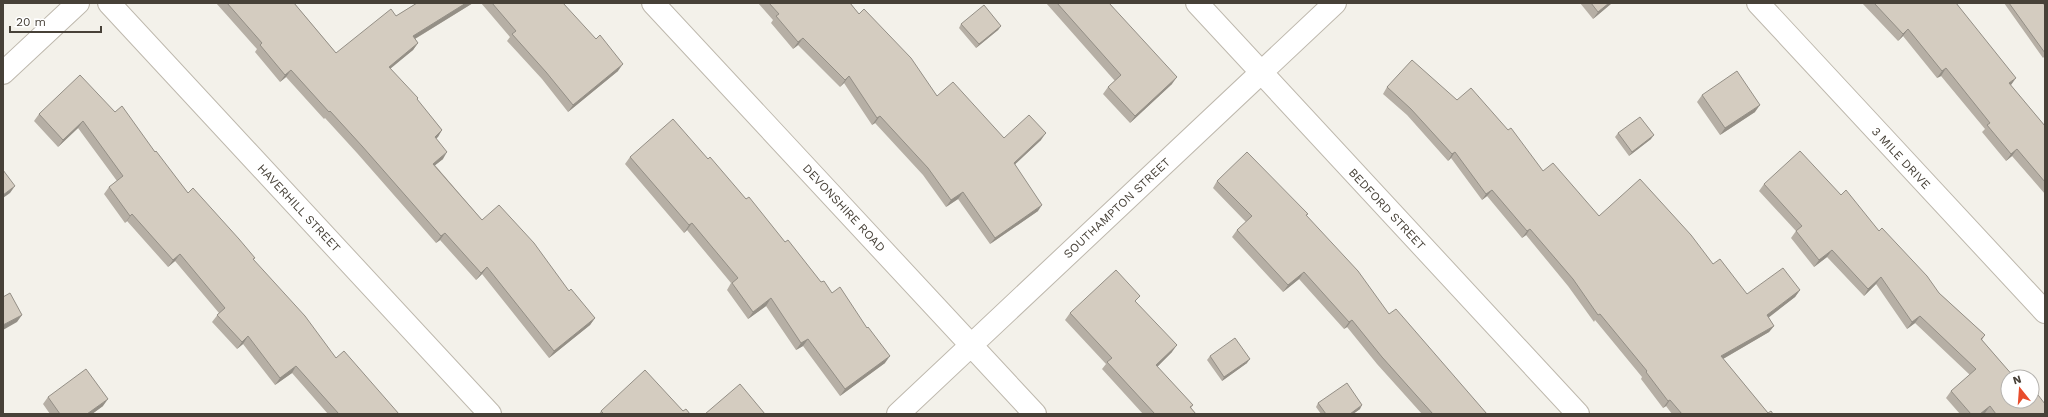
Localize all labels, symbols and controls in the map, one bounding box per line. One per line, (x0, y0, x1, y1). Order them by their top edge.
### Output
scale bar (10, 8, 101, 34)
text: 20 m (16, 15, 46, 29)
street label: 3 MILE DRIVE (1869, 124, 1933, 192)
street label: SOUTHAMPTON STREET (1061, 155, 1173, 261)
street label: HAVERHILL STREET (255, 161, 343, 255)
street label: DEVONSHIRE ROAD (800, 161, 888, 255)
street label: BEDFORD STREET (1346, 165, 1428, 253)
north arrow (2000, 369, 2040, 409)
text: N (2011, 373, 2023, 387)

